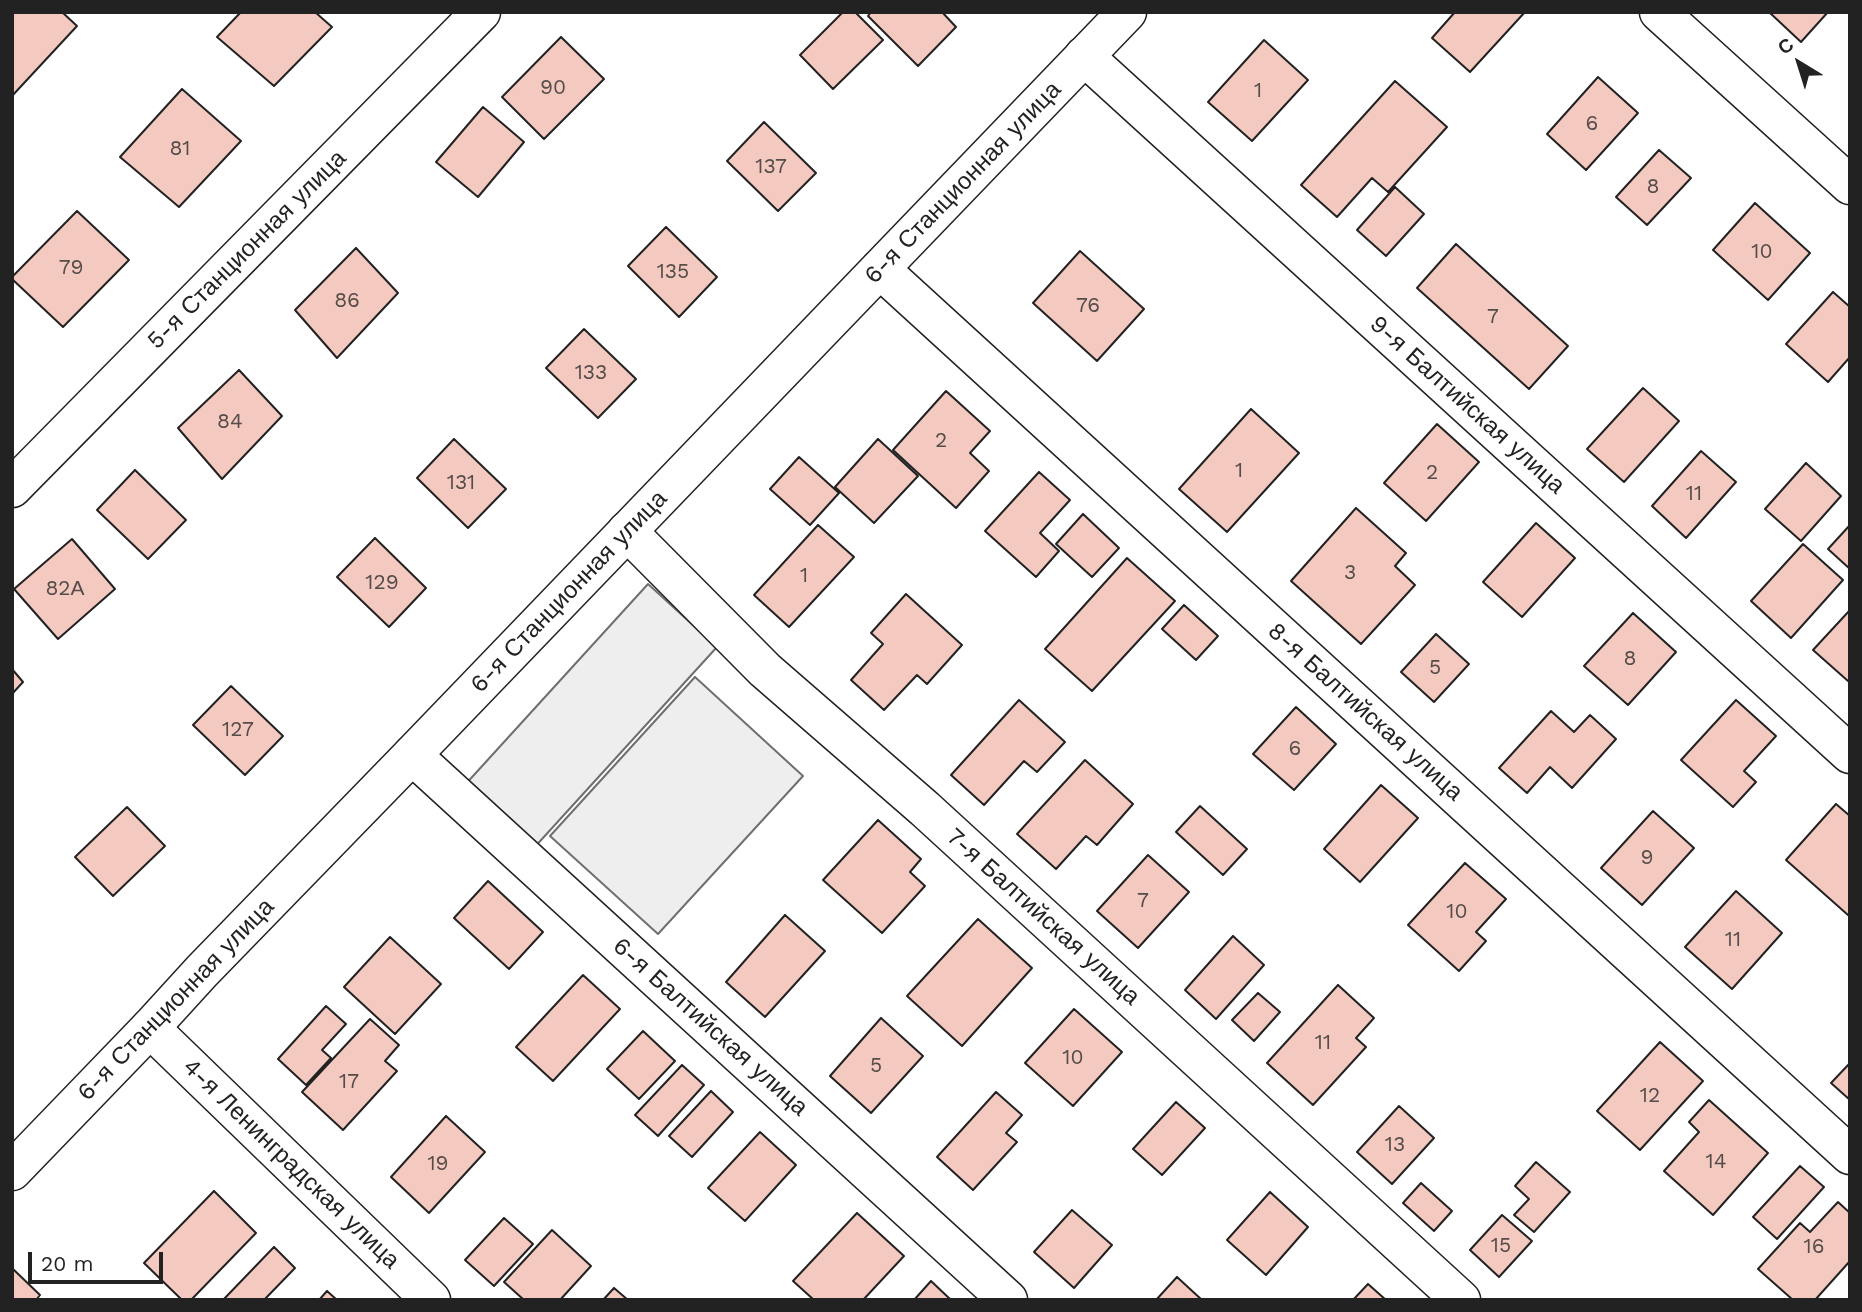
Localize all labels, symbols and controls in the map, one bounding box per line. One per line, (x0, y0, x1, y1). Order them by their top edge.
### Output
north arrow (1764, 28, 1834, 98)
text: С (1773, 33, 1798, 59)
house number: 90 (540, 75, 566, 101)
street label: 6-я Станционная улица (859, 76, 1067, 290)
house number: 1 (1254, 78, 1262, 104)
house number: 6 (1586, 111, 1598, 137)
house number: 81 (169, 136, 191, 162)
street label: 5-я Станционная улица (142, 145, 352, 355)
house number: 137 (755, 154, 787, 180)
house number: 8 (1647, 174, 1659, 200)
house number: 10 (1751, 239, 1773, 265)
house number: 79 (59, 255, 83, 281)
house number: 135 (657, 259, 689, 285)
house number: 86 (334, 288, 360, 314)
house number: 76 (1076, 293, 1100, 319)
house number: 7 (1487, 304, 1499, 330)
street label: 9-я Балтийская улица (1363, 310, 1571, 500)
house number: 133 (575, 360, 607, 386)
house number: 84 (217, 409, 243, 435)
house number: 2 (935, 428, 947, 454)
house number: 1 (1235, 458, 1243, 484)
house number: 2 (1426, 460, 1438, 486)
house number: 131 (447, 470, 475, 496)
house number: 11 (1686, 481, 1702, 507)
street label: 6-я Станционная улица (465, 485, 673, 699)
house number: 3 (1344, 560, 1356, 586)
house number: 1 (800, 563, 808, 589)
house number: 129 (365, 570, 399, 596)
house number: 82А (45, 576, 85, 602)
street label: 8-я Балтийская улица (1261, 617, 1469, 807)
house number: 8 (1624, 646, 1636, 672)
house number: 5 (1429, 655, 1441, 681)
house number: 127 (222, 717, 254, 743)
house number: 6 (1289, 736, 1301, 762)
street label: 7-я Балтийская улица (940, 823, 1146, 1011)
house number: 9 (1641, 845, 1653, 871)
house number: 7 (1137, 888, 1149, 914)
street label: 6-я Станционная улица (72, 893, 280, 1107)
house number: 10 (1446, 899, 1468, 925)
house number: 11 (1725, 927, 1741, 953)
street label: 6-я Балтийская улица (607, 932, 813, 1122)
house number: 11 (1315, 1030, 1331, 1056)
house number: 10 (1062, 1045, 1084, 1071)
street label: 4-я Ленинградская улица (177, 1053, 405, 1275)
house number: 5 (870, 1053, 882, 1079)
house number: 17 (339, 1069, 359, 1095)
house number: 12 (1640, 1083, 1660, 1109)
house number: 13 (1385, 1132, 1405, 1158)
house number: 14 (1705, 1149, 1727, 1175)
house number: 19 (427, 1151, 449, 1177)
house number: 15 (1491, 1233, 1511, 1259)
house number: 16 (1804, 1234, 1824, 1260)
scale bar (32, 1238, 166, 1282)
text: 20 m (41, 1251, 93, 1276)

